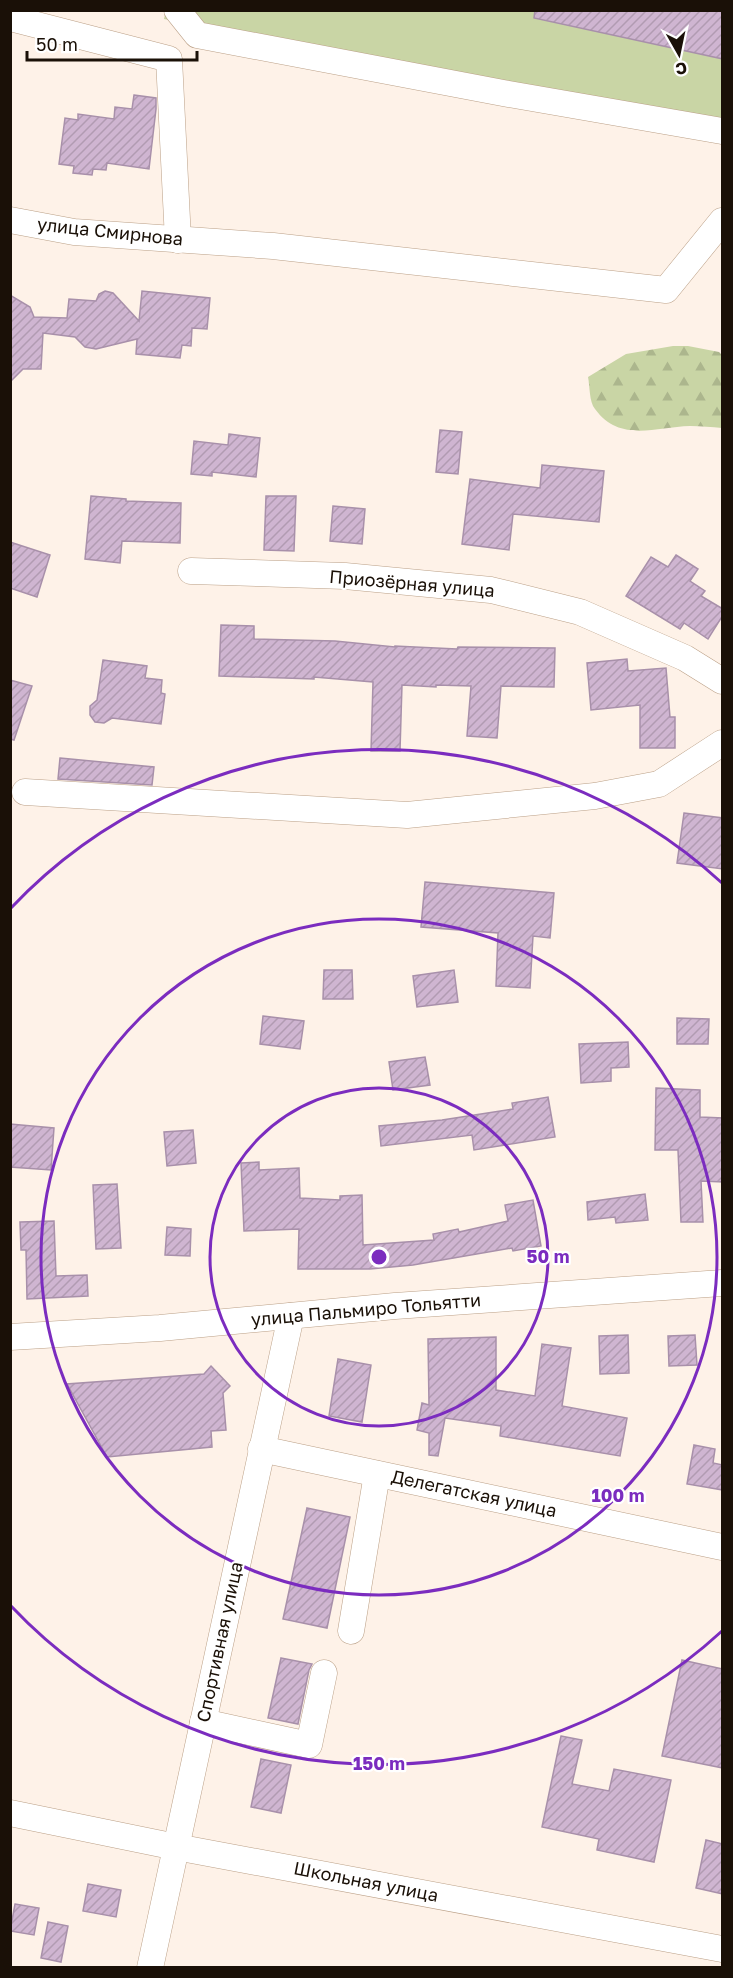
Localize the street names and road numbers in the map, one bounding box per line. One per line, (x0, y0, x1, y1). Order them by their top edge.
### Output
street label: улица Смирнова (36, 212, 184, 250)
street label: Приозёрная улица (328, 565, 496, 601)
street label: улица Пальмиро Тольятти (250, 1288, 482, 1330)
street label: Делегатская улица (390, 1465, 559, 1521)
street label: Спортивная улица (191, 1560, 247, 1724)
street label: Школьная улица (292, 1856, 440, 1906)

